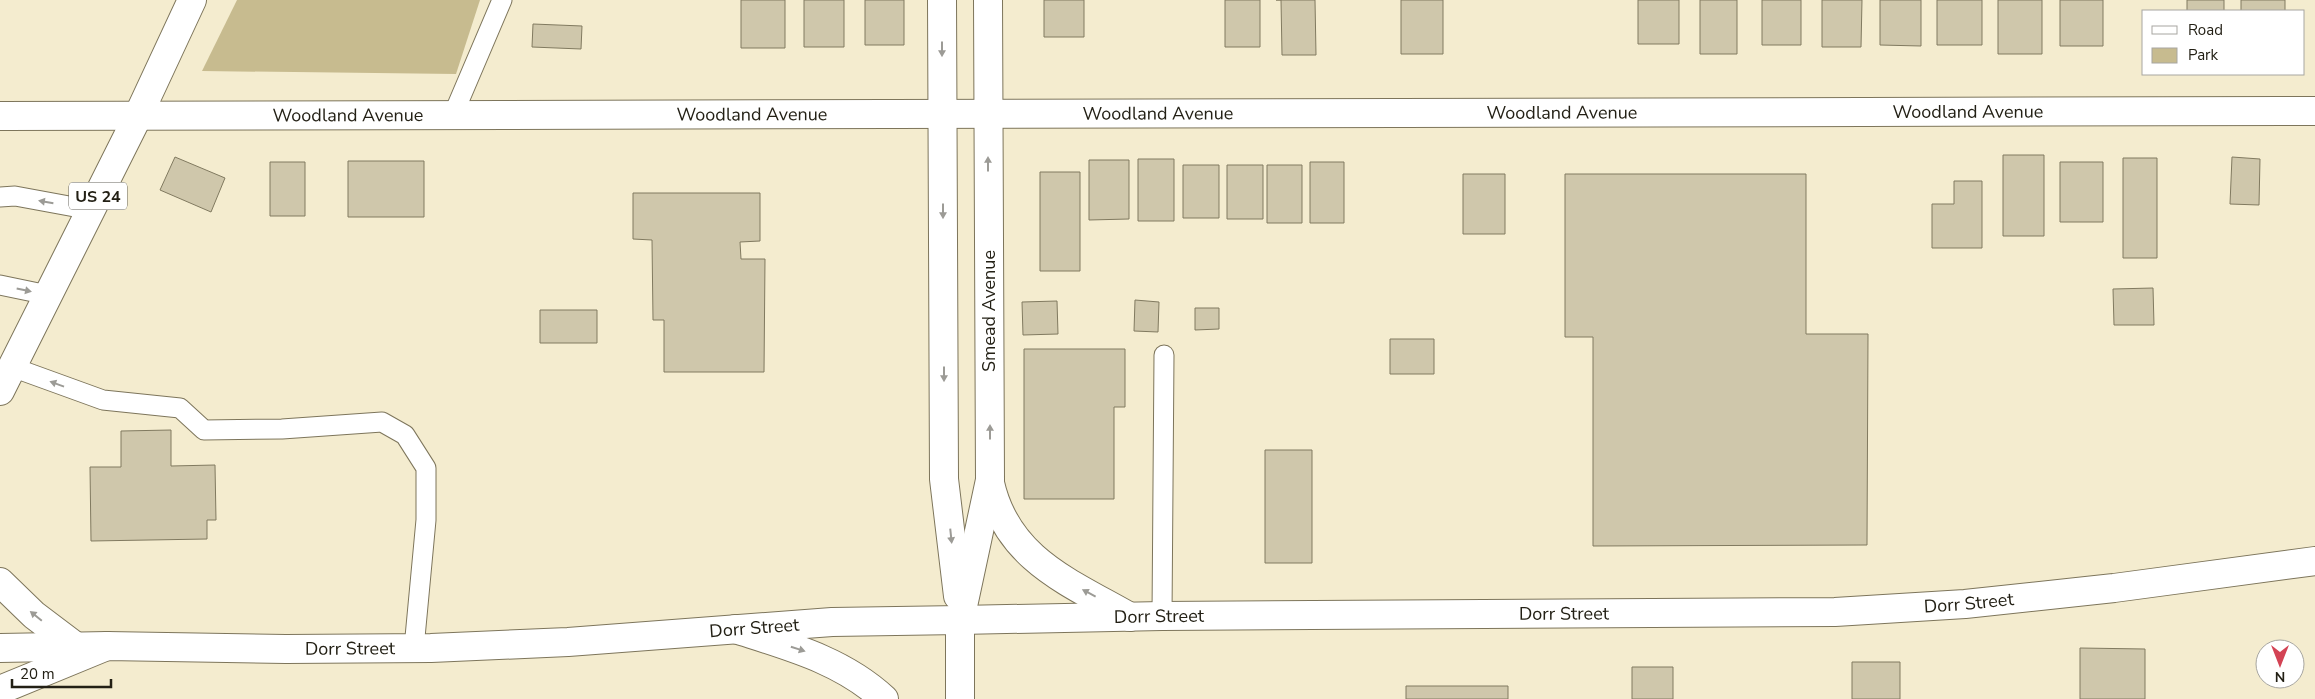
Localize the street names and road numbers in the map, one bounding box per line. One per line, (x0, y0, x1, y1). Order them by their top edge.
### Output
street label: Woodland Avenue (1487, 100, 1637, 125)
street label: Woodland Avenue (1893, 100, 2043, 124)
street label: Woodland Avenue (1083, 101, 1233, 126)
street label: Woodland Avenue (677, 102, 827, 127)
street label: Woodland Avenue (273, 103, 423, 127)
road number: US 24 (69, 182, 127, 210)
street label: Smead Avenue (977, 250, 1001, 372)
street label: Dorr Street (1923, 587, 2015, 619)
street label: Dorr Street (1519, 601, 1610, 626)
street label: Dorr Street (1114, 604, 1205, 629)
street label: Dorr Street (708, 612, 801, 643)
street label: Dorr Street (305, 636, 396, 661)

